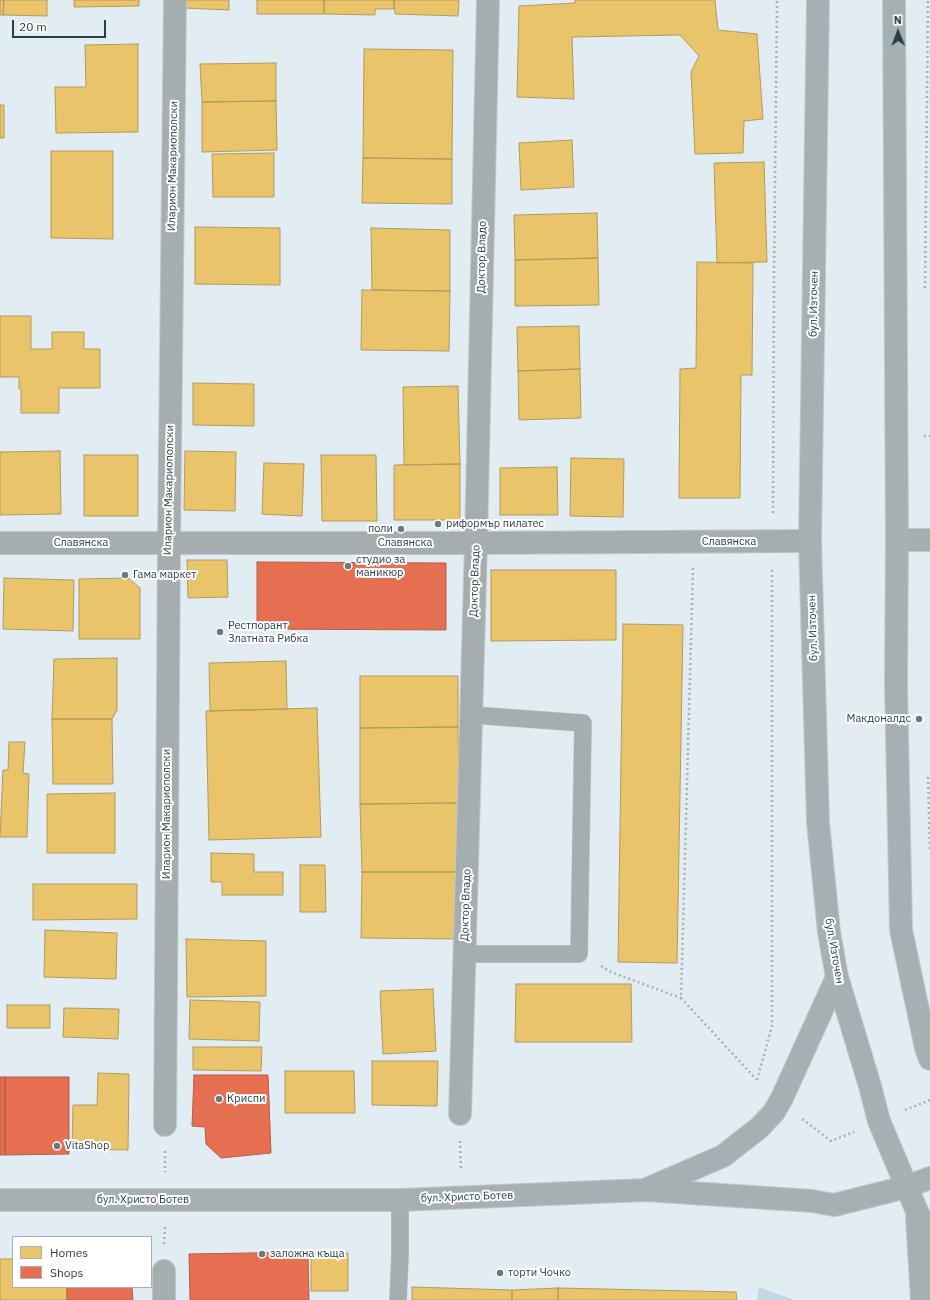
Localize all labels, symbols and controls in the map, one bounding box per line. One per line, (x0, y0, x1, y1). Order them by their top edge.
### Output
scale bar (14, 12, 108, 38)
north arrow (878, 12, 918, 52)
text: N (894, 13, 902, 27)
text: 20 m (19, 19, 47, 34)
street label: Иларион Макариополски (165, 101, 181, 231)
street label: Доктор Владо (475, 221, 489, 293)
street label: бул. Източен (807, 271, 821, 337)
street label: Иларион Макариополски (161, 425, 177, 555)
place label: риформър пилатес (446, 517, 544, 531)
marker: риформър пилатес (433, 519, 443, 529)
place label: поли (368, 522, 393, 536)
marker: поли (396, 524, 406, 534)
street label: Славянска (702, 535, 756, 549)
street label: Славянска (54, 536, 108, 550)
street label: Славянска (378, 536, 432, 550)
street label: Доктор Владо (467, 545, 483, 617)
place label: студио за маникюр (356, 553, 405, 579)
marker: студио за маникюр (343, 561, 353, 571)
place label: Гама маркет (133, 568, 196, 582)
marker: Гама маркет (120, 570, 130, 580)
street label: бул. Източен (805, 595, 821, 661)
place label: Рестпорант Златната Рибка (228, 619, 308, 645)
marker: Рестпорант Златната Рибка (215, 627, 225, 637)
place label: Макдоналдс (846, 712, 911, 726)
marker: Макдоналдс (914, 714, 924, 724)
street label: Иларион Макариополски (160, 749, 174, 879)
street label: Доктор Владо (458, 869, 474, 941)
street label: бул. Източен (822, 917, 846, 985)
place label: Криспи (227, 1092, 265, 1106)
marker: Криспи (214, 1094, 224, 1104)
place label: VitaShop (65, 1139, 109, 1153)
marker: VitaShop (52, 1141, 62, 1151)
street label: бул. Христо Ботев (421, 1189, 513, 1205)
street label: бул. Христо Ботев (97, 1193, 189, 1207)
legend (12, 1236, 152, 1288)
text: Homes (50, 1245, 88, 1260)
place label: заложна къща (270, 1247, 345, 1261)
marker: заложна къща (257, 1249, 267, 1259)
text: Shops (50, 1265, 83, 1280)
place label: торти Чочко (508, 1266, 571, 1280)
marker: торти Чочко (495, 1268, 505, 1278)

